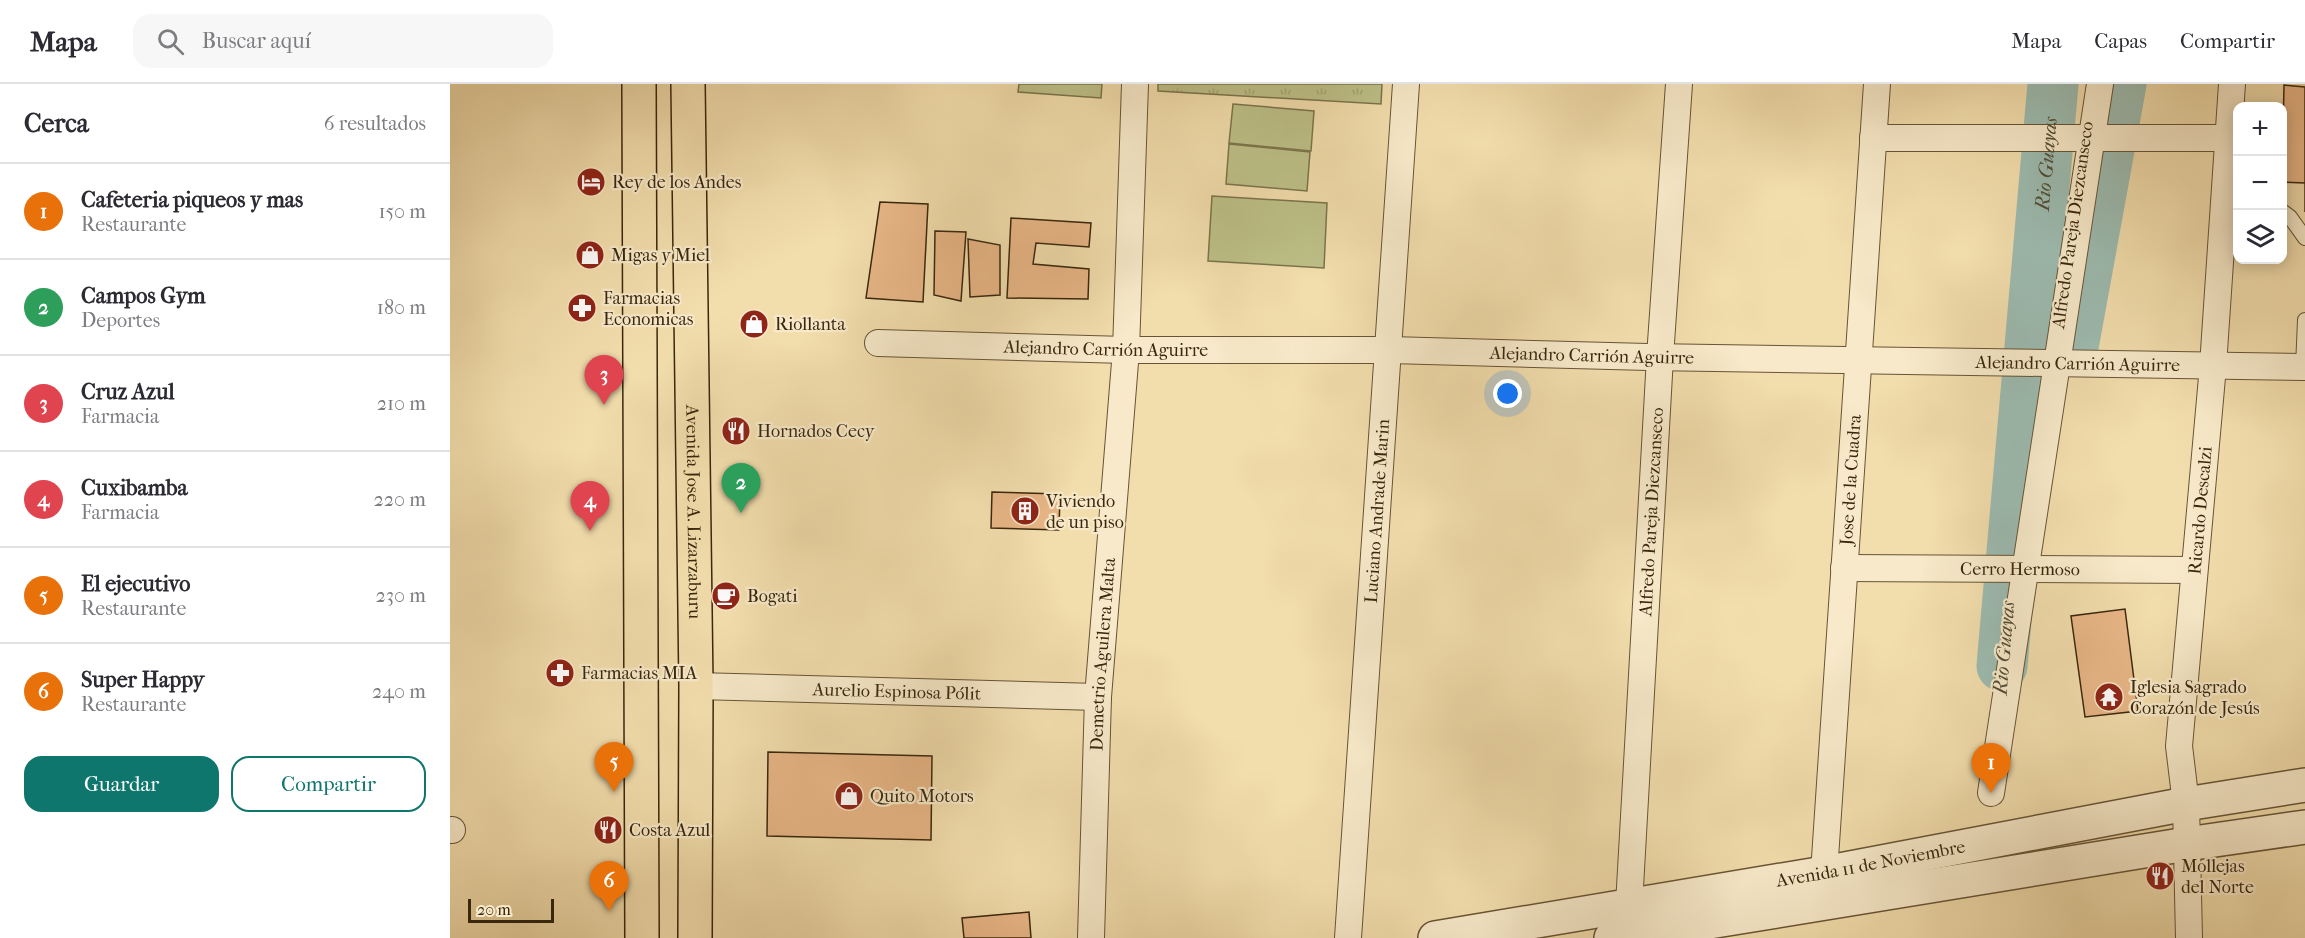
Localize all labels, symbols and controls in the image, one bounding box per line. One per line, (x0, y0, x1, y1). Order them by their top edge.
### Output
search box (133, 14, 553, 68)
text: Mapa (30, 25, 97, 58)
icon: search (154, 25, 187, 58)
text: Buscar aquí (202, 28, 311, 54)
text: Mapa (2011, 29, 2061, 53)
text: Capas (2094, 29, 2147, 53)
text: Compartir (2180, 29, 2275, 53)
map controls (2233, 102, 2287, 264)
button: + (2233, 102, 2287, 156)
text: Cerca (24, 108, 89, 139)
text: 6 resultados (324, 112, 426, 135)
water label: Rio Guayas (2030, 115, 2062, 214)
street label: Alfredo Pareja Diezcanseco (2048, 120, 2098, 331)
button: − (2233, 156, 2287, 210)
hotel icon: Rey de los Andes (575, 166, 607, 198)
place label: Rey de los Andes (612, 172, 742, 193)
text: Cafeteria piqueos y mas (81, 187, 303, 213)
text: 1 (40, 200, 47, 223)
text: 150 m (378, 200, 426, 223)
button: layers (2233, 210, 2287, 264)
text: Restaurante (81, 213, 186, 236)
shop icon: Migas y Miel (574, 239, 606, 271)
place label: Migas y Miel (611, 245, 710, 266)
text: Campos Gym (81, 283, 206, 309)
place label: Farmacias Economicas (603, 288, 694, 330)
pharmacy icon: Farmacias Economicas (566, 292, 598, 324)
text: 2 (38, 296, 49, 319)
text: 180 m (377, 296, 426, 319)
shop icon: Riollanta (738, 308, 770, 340)
text: Deportes (81, 309, 160, 332)
place label: Riollanta (775, 314, 846, 335)
street label: Alejandro Carrión Aguirre (1002, 336, 1208, 361)
street label: Alejandro Carrión Aguirre (1488, 342, 1694, 368)
street label: Alejandro Carrión Aguirre (1974, 351, 2180, 376)
pin: 3 (584, 356, 624, 405)
text: Cruz Azul (81, 379, 175, 405)
your location (1493, 379, 1522, 408)
text: 3 (39, 392, 48, 415)
text: 210 m (377, 392, 426, 415)
street label: Avenida Jose A. Lizarzaburu (682, 404, 706, 619)
text: Farmacia (81, 405, 159, 428)
street label: Alfredo Pareja Diezcanseco (1635, 407, 1668, 618)
street label: Jose de la Cuadra (1835, 413, 1865, 548)
restaurant icon: Hornados Cecy (720, 415, 752, 447)
street label: Luciano Andrade Marin (1360, 418, 1394, 604)
place label: Hornados Cecy (757, 421, 876, 442)
street label: Ricardo Descalzi (2184, 445, 2216, 575)
pin: 2 (722, 464, 760, 513)
text: Cuxibamba (81, 475, 188, 501)
pin: 4 (570, 482, 610, 531)
text: 4 (38, 488, 49, 511)
text: 220 m (373, 488, 426, 511)
place label: Viviendo de un piso (1045, 491, 1124, 533)
building icon: Viviendo de un piso (1009, 495, 1041, 527)
text: Farmacia (81, 501, 159, 524)
street label: Demetrio Aguilera Malta (1086, 556, 1120, 751)
street label: Cerro Hermoso (1960, 558, 2080, 580)
text: El ejecutivo (81, 571, 190, 597)
cafe icon: Bogati (710, 580, 742, 612)
text: 5 (39, 584, 48, 607)
text: 230 m (376, 584, 426, 607)
place label: Bogati (747, 586, 798, 607)
text: Restaurante (81, 597, 186, 620)
water label: Rio Guayas (1988, 599, 2020, 698)
pharmacy icon: Farmacias MIA (544, 657, 576, 689)
place label: Farmacias MIA (581, 663, 697, 684)
text: Super Happy (81, 667, 204, 693)
place label: Iglesia Sagrado Corazón de Jesús (2130, 677, 2260, 719)
street label: Aurelio Espinosa Pólit (811, 679, 982, 704)
text: 6 (38, 680, 49, 703)
text: 240 m (372, 680, 426, 703)
temple icon: Iglesia Sagrado Corazón de Jesús (2093, 681, 2125, 713)
text: Restaurante (81, 693, 186, 716)
pin: 5 (594, 742, 634, 792)
pin: 1 (1972, 744, 2010, 793)
button: Guardar (24, 756, 219, 812)
button: Compartir (231, 756, 426, 812)
shop icon: Quito Motors (833, 780, 865, 812)
place label: Quito Motors (870, 786, 974, 807)
restaurant icon: Costa Azul (592, 814, 624, 846)
place label: Costa Azul (629, 820, 710, 841)
street label: Avenida 11 de Noviembre (1774, 836, 1967, 891)
place label: Mollejas del Norte (2181, 856, 2254, 898)
restaurant icon: Mollejas del Norte (2144, 860, 2176, 892)
pin: 6 (590, 862, 628, 911)
scale bar (468, 896, 554, 924)
text: 20 m (477, 900, 511, 919)

